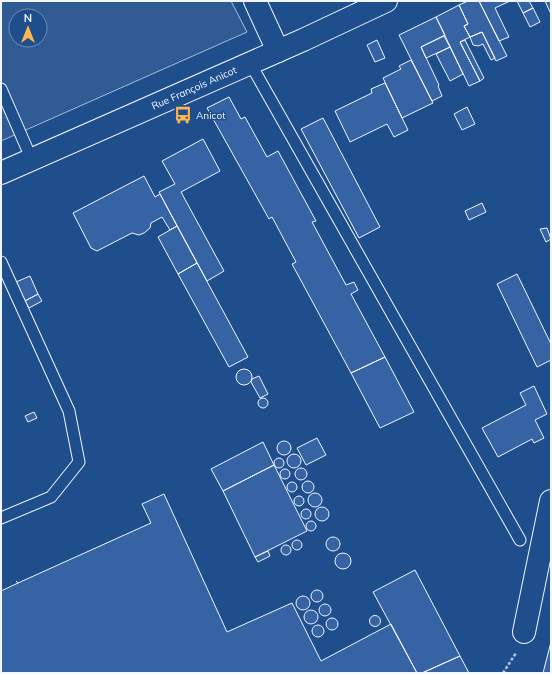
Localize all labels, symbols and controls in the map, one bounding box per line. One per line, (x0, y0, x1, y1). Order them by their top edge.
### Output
north arrow (8, 8, 48, 48)
text: N (24, 11, 32, 25)
street label: Rue François Anicot (149, 63, 239, 113)
bus stop icon: Anicot (173, 105, 193, 125)
place label: Anicot (196, 109, 226, 122)

